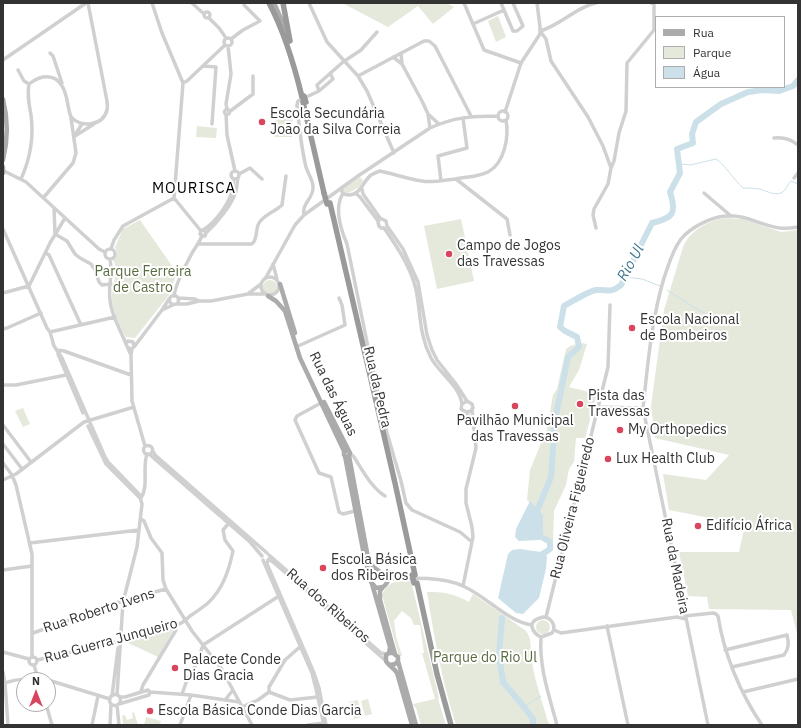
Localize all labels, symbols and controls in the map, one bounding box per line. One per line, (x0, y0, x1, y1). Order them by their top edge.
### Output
legend (655, 16, 785, 88)
text: Rua (693, 25, 714, 40)
text: Parque (693, 45, 731, 60)
text: Água (693, 65, 720, 80)
place label: Escola Secundária João da Silva Correia (270, 106, 401, 138)
marker: Escola Secundária João da Silva Correia (257, 117, 267, 127)
district label: MOURISCA (152, 180, 236, 198)
place label: Campo de Jogos das Travessas (457, 238, 561, 270)
water label: Rio Ul (614, 242, 648, 284)
marker: Campo de Jogos das Travessas (444, 249, 454, 259)
park label: Parque Ferreira de Castro (94, 264, 192, 296)
place label: Escola Nacional de Bombeiros (640, 312, 739, 344)
marker: Escola Nacional de Bombeiros (627, 323, 637, 333)
street label: Rua da Pedra (359, 345, 395, 429)
street label: Rua das Águas (305, 349, 361, 439)
place label: Pista das Travessas (588, 388, 650, 420)
marker: Pista das Travessas (575, 399, 585, 409)
marker: Pavilhão Municipal das Travessas (510, 401, 520, 411)
place label: Pavilhão Municipal das Travessas (456, 413, 574, 446)
place label: My Orthopedics (628, 422, 727, 438)
marker: My Orthopedics (615, 425, 625, 435)
street label: Rua Oliveira Figueiredo (547, 436, 599, 580)
place label: Lux Health Club (616, 451, 715, 467)
marker: Lux Health Club (603, 454, 613, 464)
street label: Rua da Madeira (657, 517, 693, 615)
place label: Edifício África (706, 518, 792, 534)
marker: Edifício África (693, 521, 703, 531)
place label: Escola Básica dos Ribeiros (331, 552, 417, 584)
marker: Escola Básica dos Ribeiros (318, 563, 328, 573)
street label: Rua dos Ribeiros (283, 565, 373, 647)
street label: Rua Roberto Ivens (41, 585, 157, 637)
street label: Rua Guerra Junqueiro (43, 615, 179, 667)
park label: Parque do Rio Ul (433, 650, 537, 666)
place label: Palacete Conde Dias Gracia (183, 652, 281, 684)
marker: Palacete Conde Dias Gracia (170, 663, 180, 673)
north arrow (16, 672, 56, 712)
text: N (32, 674, 40, 688)
place label: Escola Básica Conde Dias Garcia (158, 703, 362, 719)
marker: Escola Básica Conde Dias Garcia (145, 706, 155, 716)

